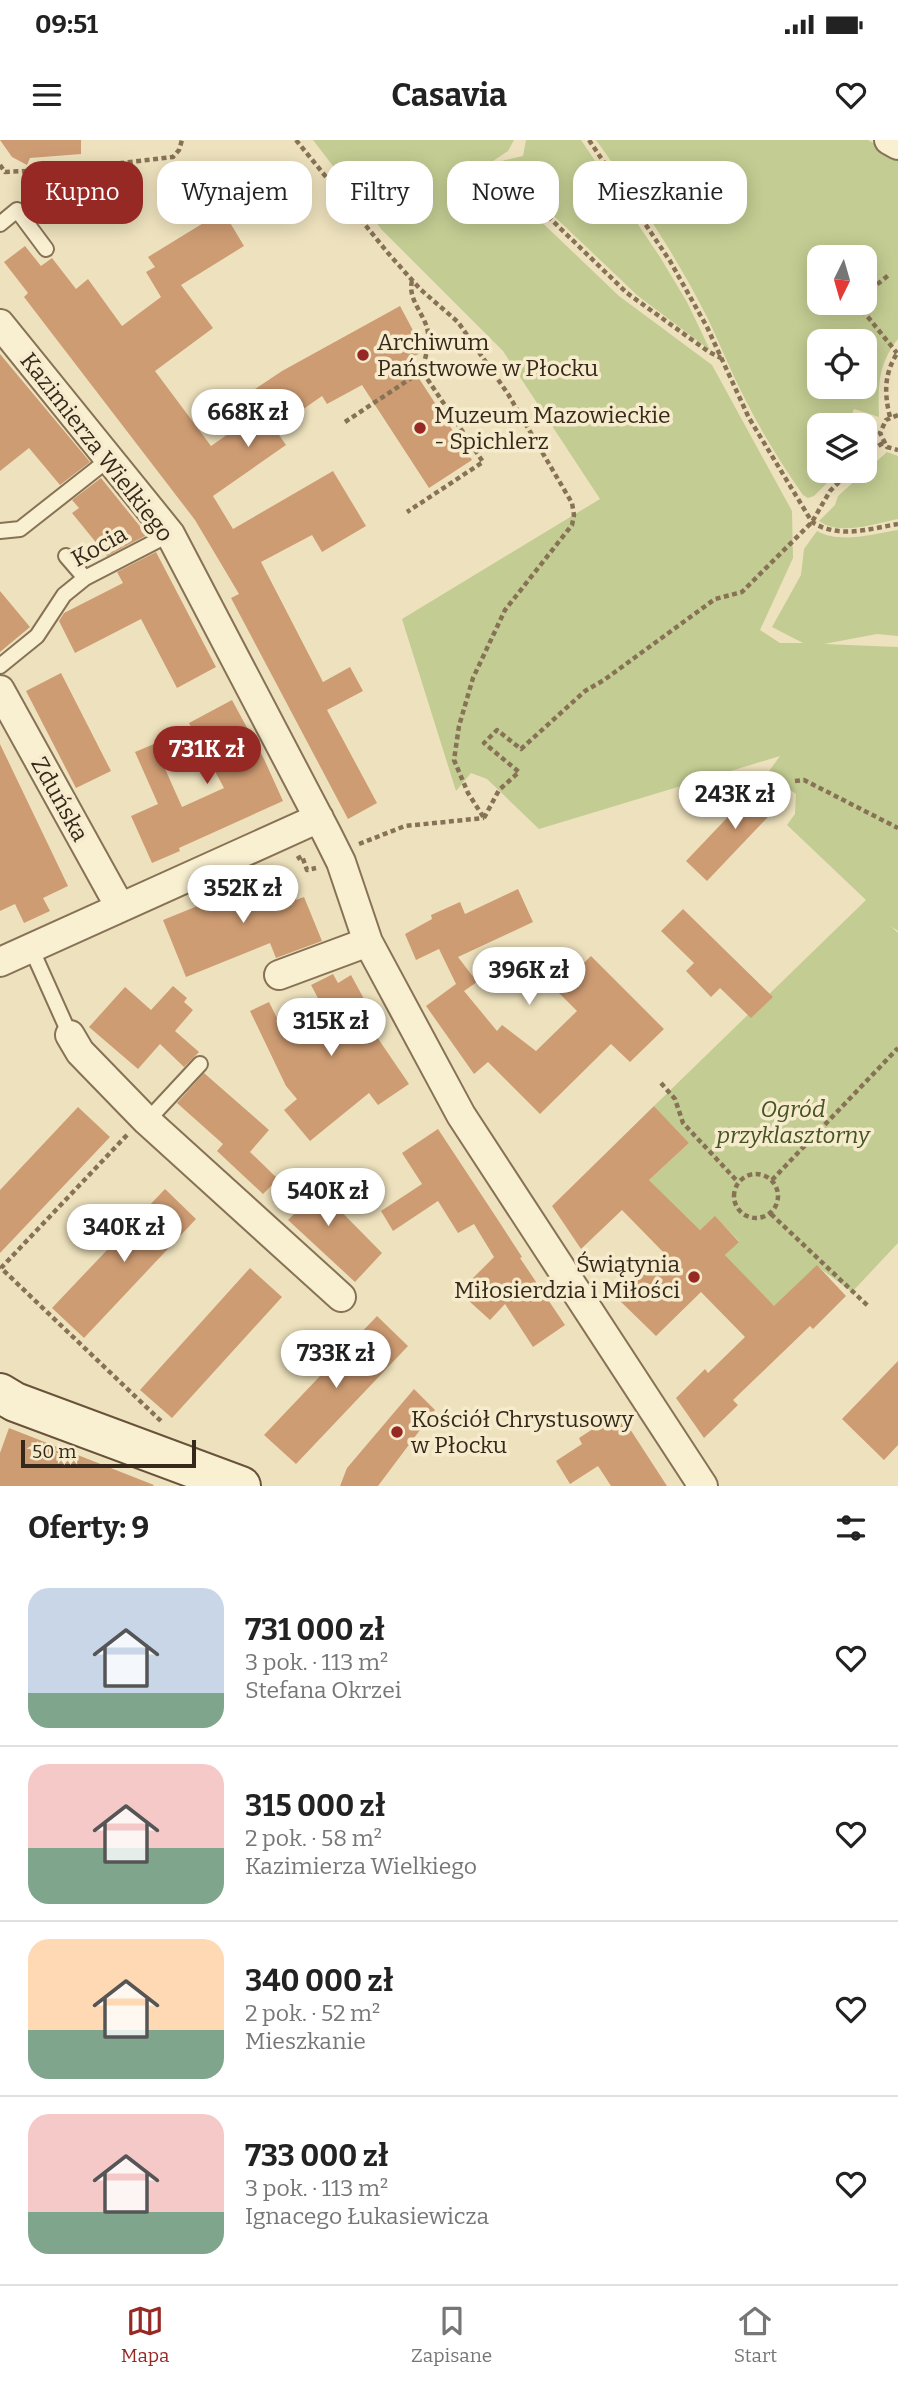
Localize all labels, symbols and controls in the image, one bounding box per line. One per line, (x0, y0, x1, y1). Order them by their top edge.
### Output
text: 09:51 (35, 9, 98, 40)
icon: menu (28, 76, 66, 114)
text: Casavia (391, 76, 507, 114)
icon: heart (832, 76, 870, 114)
chip: Kupno (21, 161, 143, 224)
chip: Wynajem (157, 161, 312, 224)
chip: Filtry (326, 161, 433, 224)
chip: Nowe (447, 161, 559, 224)
chip: Mieszkanie (573, 161, 747, 224)
north arrow (807, 245, 877, 315)
map controls (807, 245, 877, 483)
place label: Archiwum Państwowe w Płocku (377, 328, 598, 382)
button: locate (807, 329, 877, 399)
street label: Kazimierza Wielkiego (15, 347, 179, 547)
marker: Archiwum Państwowe w Płocku (355, 347, 371, 363)
pin: 668K zł (183, 390, 313, 449)
text: 668K zł (207, 398, 289, 426)
place label: Muzeum Mazowieckie - Spichlerz (434, 401, 671, 455)
button: layers (807, 413, 877, 483)
marker: Muzeum Mazowieckie - Spichlerz (412, 420, 428, 436)
street label: Kocia (66, 519, 132, 573)
pin: 731K zł (142, 726, 272, 786)
text: 731K zł (169, 735, 245, 763)
street label: Zduńska (25, 752, 95, 847)
pin: 243K zł (670, 772, 800, 831)
text: 243K zł (695, 780, 775, 808)
pin: 352K zł (178, 866, 308, 925)
text: 352K zł (203, 874, 283, 902)
pin: 396K zł (464, 948, 594, 1007)
text: 396K zł (488, 956, 570, 984)
pin: 315K zł (266, 998, 396, 1058)
text: 315K zł (293, 1007, 369, 1035)
park label: Ogród przyklasztorny (714, 1095, 871, 1149)
pin: 540K zł (263, 1168, 393, 1228)
text: 540K zł (287, 1177, 369, 1205)
pin: 340K zł (59, 1204, 189, 1264)
text: 340K zł (83, 1213, 165, 1241)
place label: Świątynia Miłosierdzia i Miłości (454, 1250, 680, 1304)
marker: Świątynia Miłosierdzia i Miłości (686, 1269, 702, 1285)
pin: 733K zł (271, 1330, 401, 1390)
text: 733K zł (297, 1339, 375, 1367)
place label: Kościół Chrystusowy w Płocku (410, 1405, 634, 1459)
marker: Kościół Chrystusowy w Płocku (389, 1424, 405, 1440)
scale bar (21, 1437, 196, 1469)
text: 50 m (32, 1440, 76, 1463)
icon: filters (832, 1509, 870, 1547)
text: Oferty: 9 (28, 1510, 149, 1546)
text: 731 000 zł (245, 1612, 385, 1648)
icon: home (84, 1616, 168, 1700)
icon: heart (832, 1639, 870, 1677)
text: 3 pok. · 113 m² (245, 1648, 388, 1676)
text: Stefana Okrzei (245, 1676, 402, 1704)
text: 315 000 zł (245, 1788, 386, 1824)
icon: home (84, 1792, 168, 1876)
icon: heart (832, 1815, 870, 1853)
text: 2 pok. · 58 m² (245, 1824, 382, 1852)
text: Kazimierza Wielkiego (245, 1852, 477, 1880)
text: 340 000 zł (245, 1963, 394, 1999)
icon: home (84, 1967, 168, 2051)
icon: heart (832, 1990, 870, 2028)
text: 2 pok. · 52 m² (245, 1999, 380, 2027)
text: Mieszkanie (245, 2027, 366, 2055)
text: 733 000 zł (245, 2138, 389, 2174)
icon: home (84, 2142, 168, 2226)
icon: heart (832, 2165, 870, 2203)
text: 3 pok. · 113 m² (245, 2174, 388, 2202)
text: Ignacego Łukasiewicza (245, 2202, 489, 2230)
tab: Mapa (121, 2302, 170, 2367)
tab: Zapisane (411, 2302, 492, 2367)
tab: Start (734, 2302, 777, 2367)

